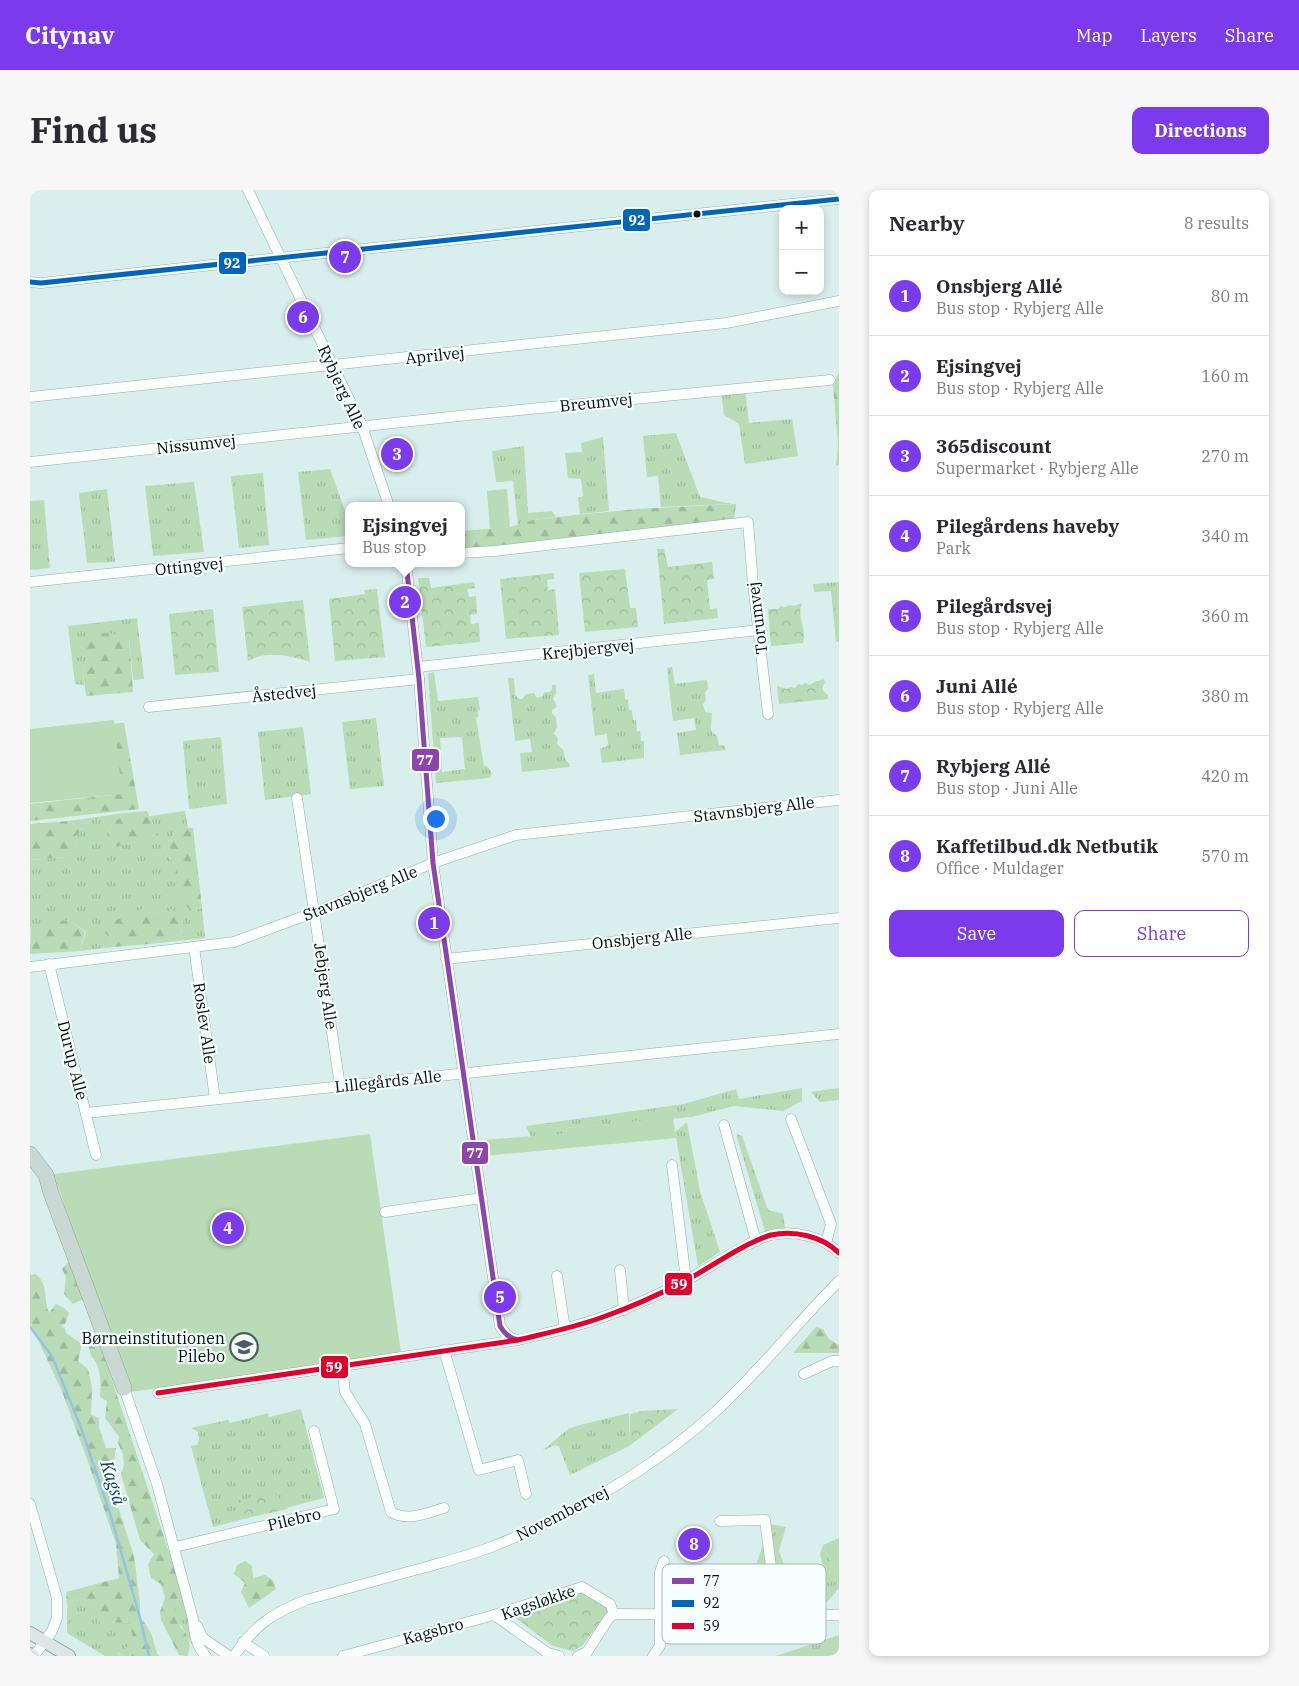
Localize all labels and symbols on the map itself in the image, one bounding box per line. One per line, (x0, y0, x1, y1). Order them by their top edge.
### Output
line badge: 92 (622, 208, 651, 232)
unlabelled marker (692, 209, 702, 219)
text: 92 (629, 211, 645, 229)
pin: 7 (329, 238, 361, 276)
line badge: 92 (218, 251, 247, 275)
text: 92 (224, 254, 240, 272)
pin: 6 (287, 298, 319, 336)
street label: Rybjerg Alle (314, 342, 370, 432)
street label: Aprilvej (404, 342, 466, 368)
street label: Breumvej (559, 388, 633, 416)
street label: Nissumvej (155, 430, 237, 458)
pin: 3 (381, 435, 413, 473)
street label: Ottingvej (154, 552, 224, 580)
street label: Torumvej (743, 581, 771, 655)
pin: 2 (389, 583, 421, 621)
street label: Krejbjergvej (541, 634, 635, 664)
street label: Åstedvej (251, 679, 317, 706)
line badge: 77 (411, 748, 440, 772)
text: 77 (417, 751, 433, 769)
street label: Stavnsbjerg Alle (692, 792, 816, 826)
your location (423, 806, 449, 832)
street label: Stavnsbjerg Alle (300, 861, 420, 925)
pin: 1 (418, 904, 450, 942)
street label: Onsbjerg Alle (591, 923, 693, 953)
street label: Jebjerg Alle (310, 941, 342, 1031)
street label: Roslev Alle (189, 981, 221, 1065)
street label: Durup Alle (53, 1018, 93, 1102)
street label: Lillegårds Alle (334, 1065, 442, 1097)
line badge: 77 (461, 1141, 489, 1165)
text: 77 (467, 1144, 483, 1162)
pin: 4 (212, 1209, 244, 1247)
line badge: 59 (664, 1272, 693, 1296)
text: 59 (671, 1275, 687, 1293)
pin: 5 (484, 1278, 516, 1316)
place label: Børneinstitutionen Pilebo (81, 1328, 225, 1366)
school or university icon: Børneinstitutionen Pilebo (229, 1332, 259, 1362)
line badge: 59 (320, 1355, 349, 1379)
text: 59 (326, 1358, 342, 1376)
water label: Kagså (95, 1457, 132, 1508)
street label: Novembervej (512, 1481, 612, 1545)
street label: Pilebro (265, 1503, 323, 1535)
pin: 8 (678, 1525, 710, 1563)
legend (662, 1564, 826, 1644)
text: 77 (703, 1572, 720, 1590)
street label: Kagsløkke (498, 1580, 578, 1624)
text: 92 (703, 1594, 720, 1612)
street label: Kagsbro (401, 1613, 465, 1649)
text: 59 (703, 1617, 720, 1635)

